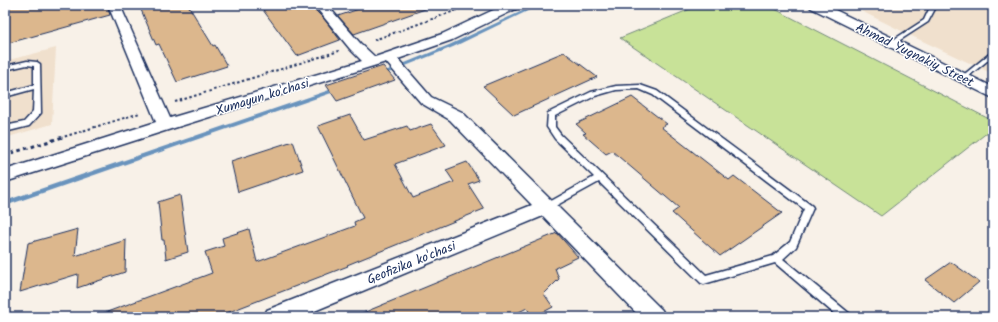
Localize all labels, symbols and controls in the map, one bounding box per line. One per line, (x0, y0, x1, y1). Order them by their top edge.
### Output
street label: Ahmad Yugnakiy Street (852, 18, 978, 94)
street label: Xumayun ko'chasi (213, 73, 313, 122)
street label: Geofizika ko'chasi (364, 236, 460, 291)

